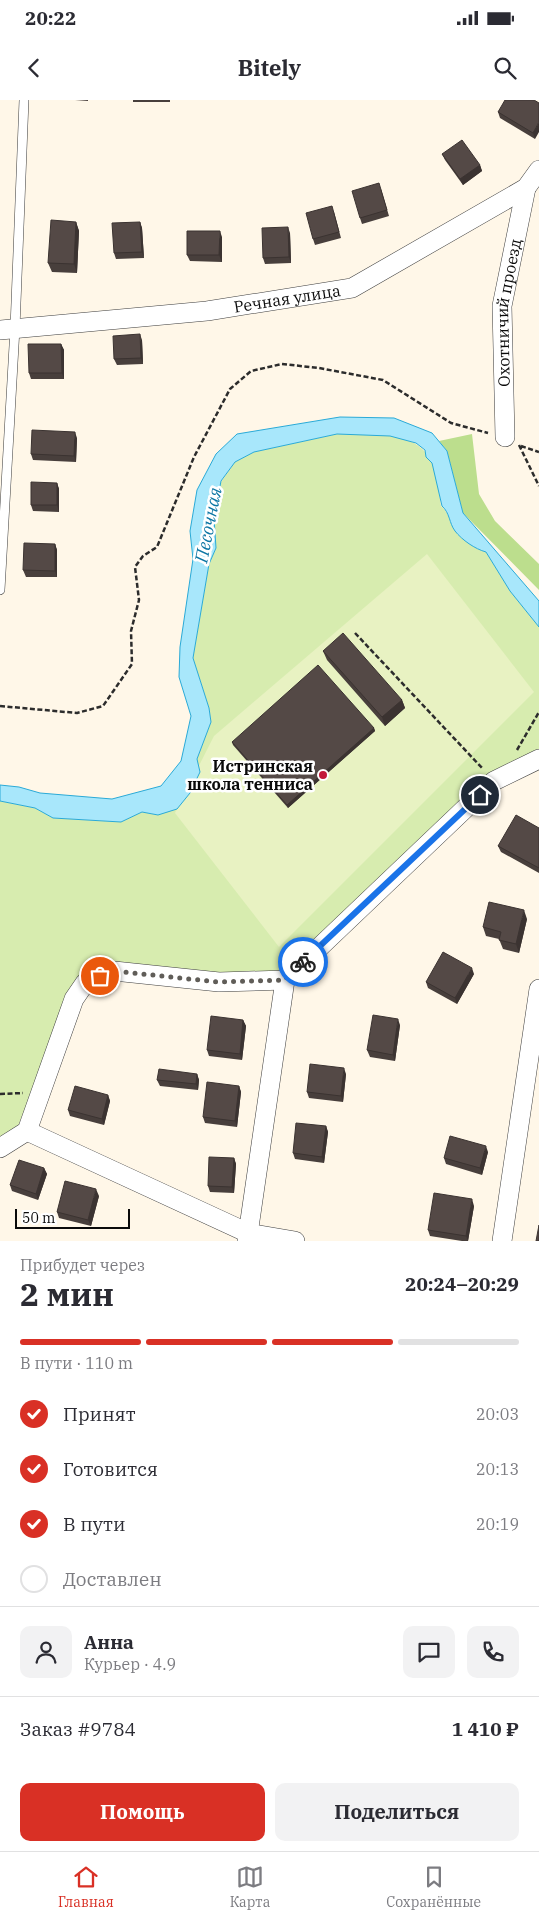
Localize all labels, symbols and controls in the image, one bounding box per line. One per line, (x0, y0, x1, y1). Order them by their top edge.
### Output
text: 20:22 (25, 6, 76, 30)
text: Bitely (238, 53, 301, 82)
icon: back (20, 54, 48, 82)
icon: search (491, 54, 519, 82)
street label: Охотничий проезд (492, 236, 526, 387)
street label: Речная улица (232, 280, 342, 317)
water label: Песочная (189, 485, 227, 566)
place label: Истринская школа тенниса (187, 756, 313, 794)
marker: Истринская школа тенниса (317, 769, 329, 781)
pin (459, 774, 501, 816)
icon: home (466, 781, 494, 809)
courier (278, 937, 328, 987)
icon: bike (289, 948, 317, 976)
pin (79, 955, 121, 997)
icon: bag (86, 962, 114, 990)
scale bar (15, 1206, 130, 1229)
text: 50 m (22, 1209, 55, 1227)
text: Прибудет через (20, 1255, 145, 1275)
text: 20:24–20:29 (405, 1272, 519, 1296)
text: 2 мин (20, 1273, 114, 1315)
text: В пути · 110 m (20, 1353, 133, 1373)
icon: check (20, 1400, 48, 1428)
text: Принят (63, 1402, 136, 1426)
text: 20:03 (476, 1404, 519, 1424)
icon: check (20, 1455, 48, 1483)
text: Готовится (63, 1457, 158, 1481)
text: 20:13 (476, 1459, 519, 1479)
icon: check (20, 1510, 48, 1538)
text: В пути (63, 1512, 125, 1536)
text: 20:19 (476, 1514, 519, 1534)
text: Доставлен (63, 1567, 162, 1591)
button: person (20, 1626, 72, 1678)
button: chat (403, 1626, 455, 1678)
button: phone (467, 1626, 519, 1678)
text: Анна (84, 1630, 134, 1654)
text: Курьер · 4.9 (84, 1654, 176, 1674)
text: Заказ #9784 (20, 1717, 136, 1741)
text: 1 410 ₽ (452, 1717, 519, 1741)
button: Помощь (20, 1783, 265, 1841)
button: Поделиться (275, 1783, 519, 1841)
tab: Главная (58, 1863, 114, 1911)
tab: Карта (230, 1863, 270, 1911)
tab: Сохранённые (386, 1863, 481, 1911)

